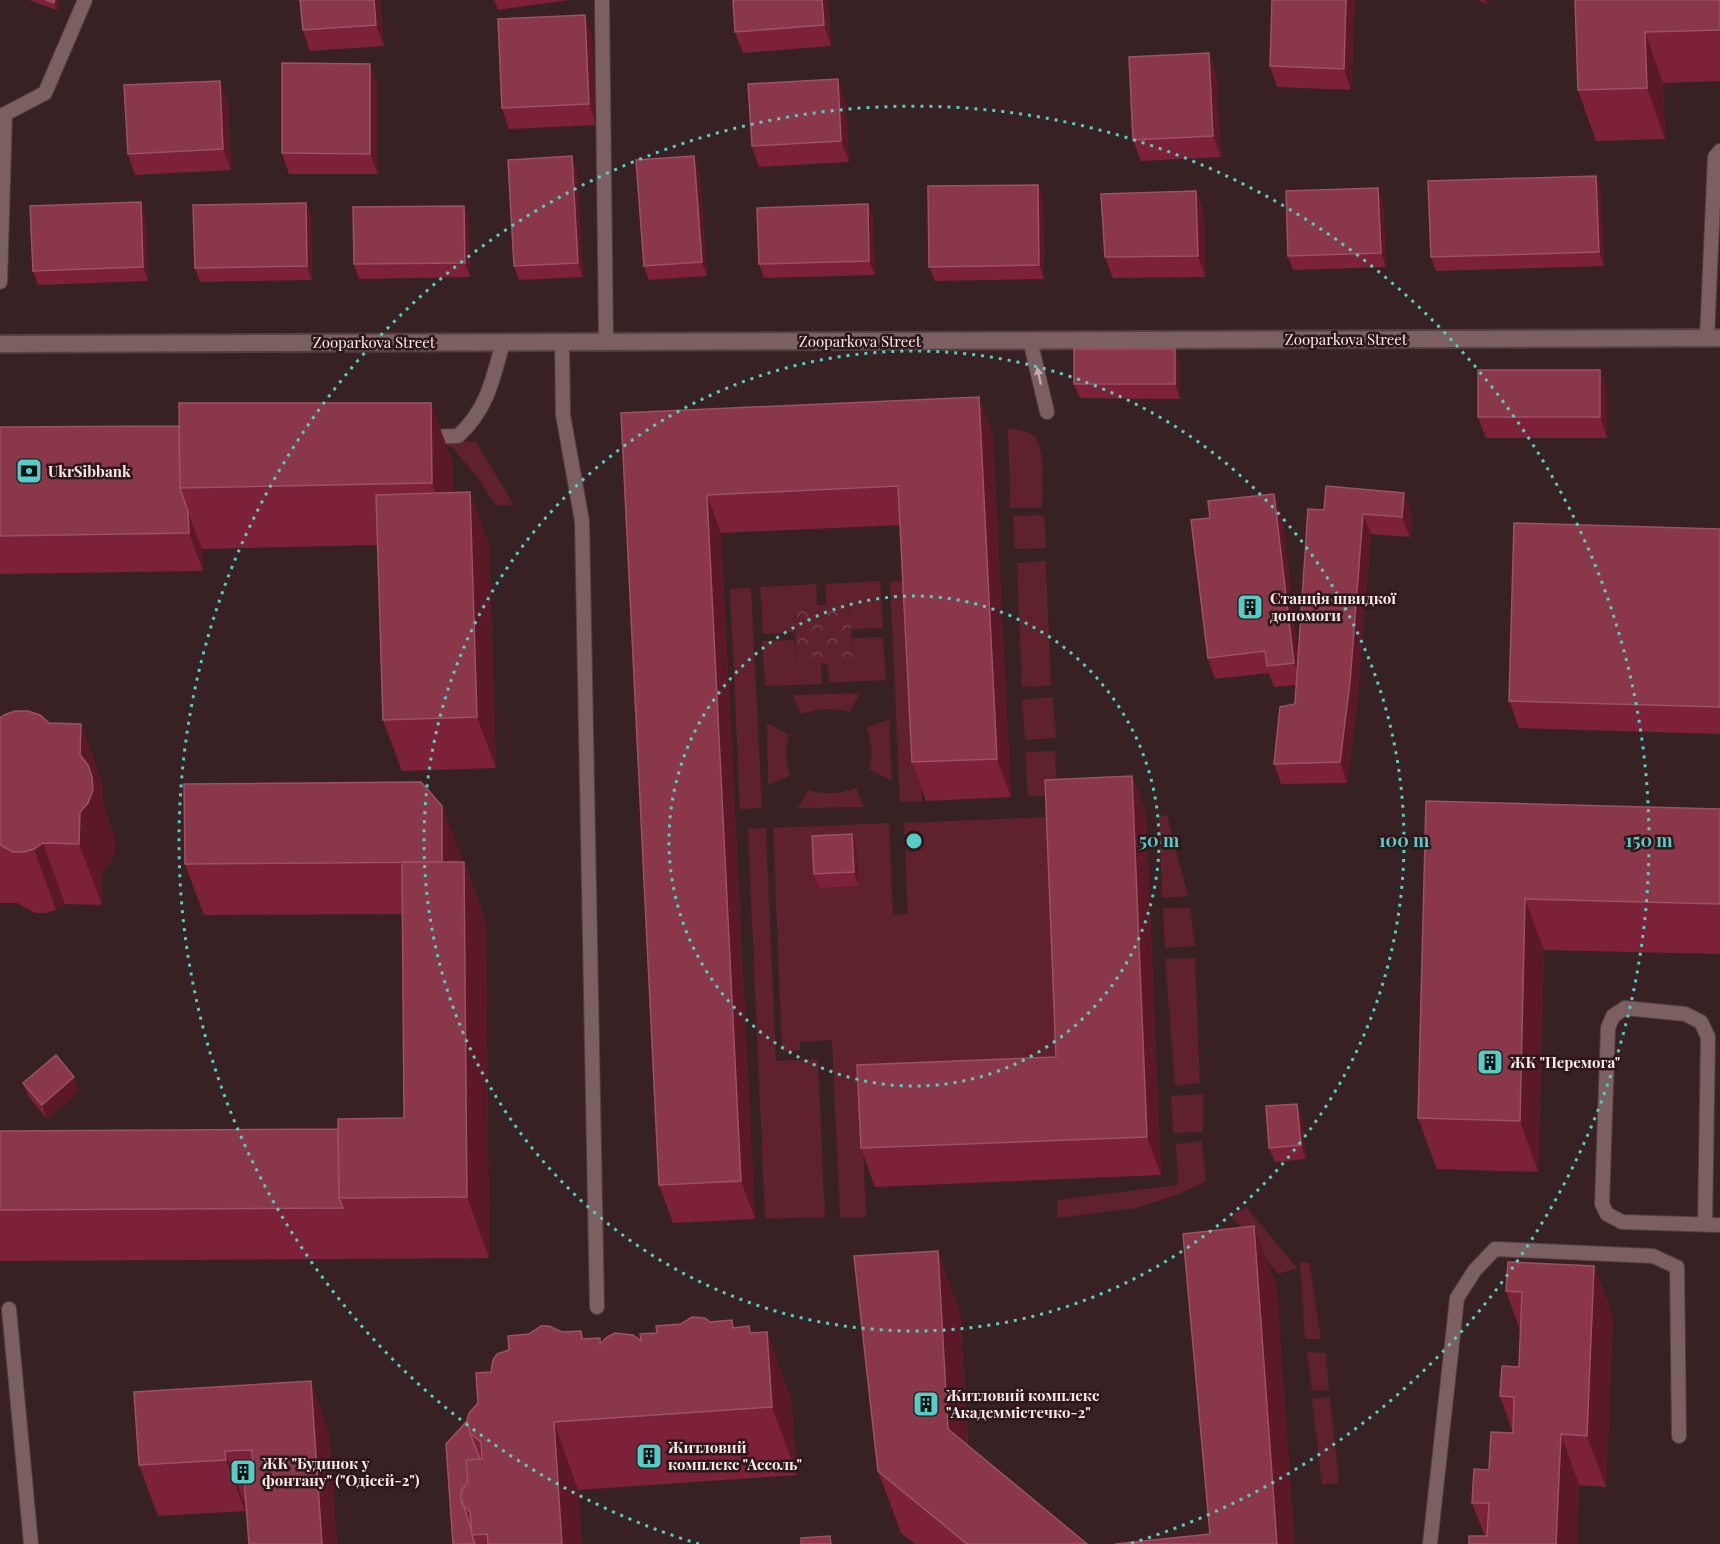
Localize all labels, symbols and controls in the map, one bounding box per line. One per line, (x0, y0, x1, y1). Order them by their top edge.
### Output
street label: Zooparkova Street (1285, 329, 1408, 349)
street label: Zooparkova Street (799, 331, 922, 351)
street label: Zooparkova Street (313, 332, 436, 352)
one-way arrow (1034, 366, 1043, 385)
bank icon: UkrSibbank (14, 456, 44, 486)
place label: UkrSibbank (48, 461, 131, 481)
place label: Станція швидкої допомоги (1270, 588, 1397, 625)
building icon: Станція швидкої допомоги (1235, 592, 1265, 622)
text: 50 m (1139, 828, 1180, 852)
text: 100 m (1379, 828, 1430, 852)
text: 150 m (1625, 828, 1673, 852)
centre of rings (904, 831, 924, 851)
building icon: ЖК "Перемога" (1475, 1047, 1505, 1077)
place label: ЖК "Перемога" (1509, 1052, 1620, 1072)
place label: Житловий комплекс "Академмістечко-2" (945, 1385, 1100, 1422)
building icon: Житловий комплекс "Академмістечко-2" (911, 1389, 941, 1419)
place label: Житловий комплекс "Ассоль" (667, 1437, 802, 1474)
building icon: Житловий комплекс "Ассоль" (634, 1441, 664, 1471)
place label: ЖК "Будинок у фонтану" ("Одісей-2") (261, 1453, 420, 1490)
building icon: ЖК "Будинок у фонтану" ("Одісей-2") (228, 1457, 258, 1487)

